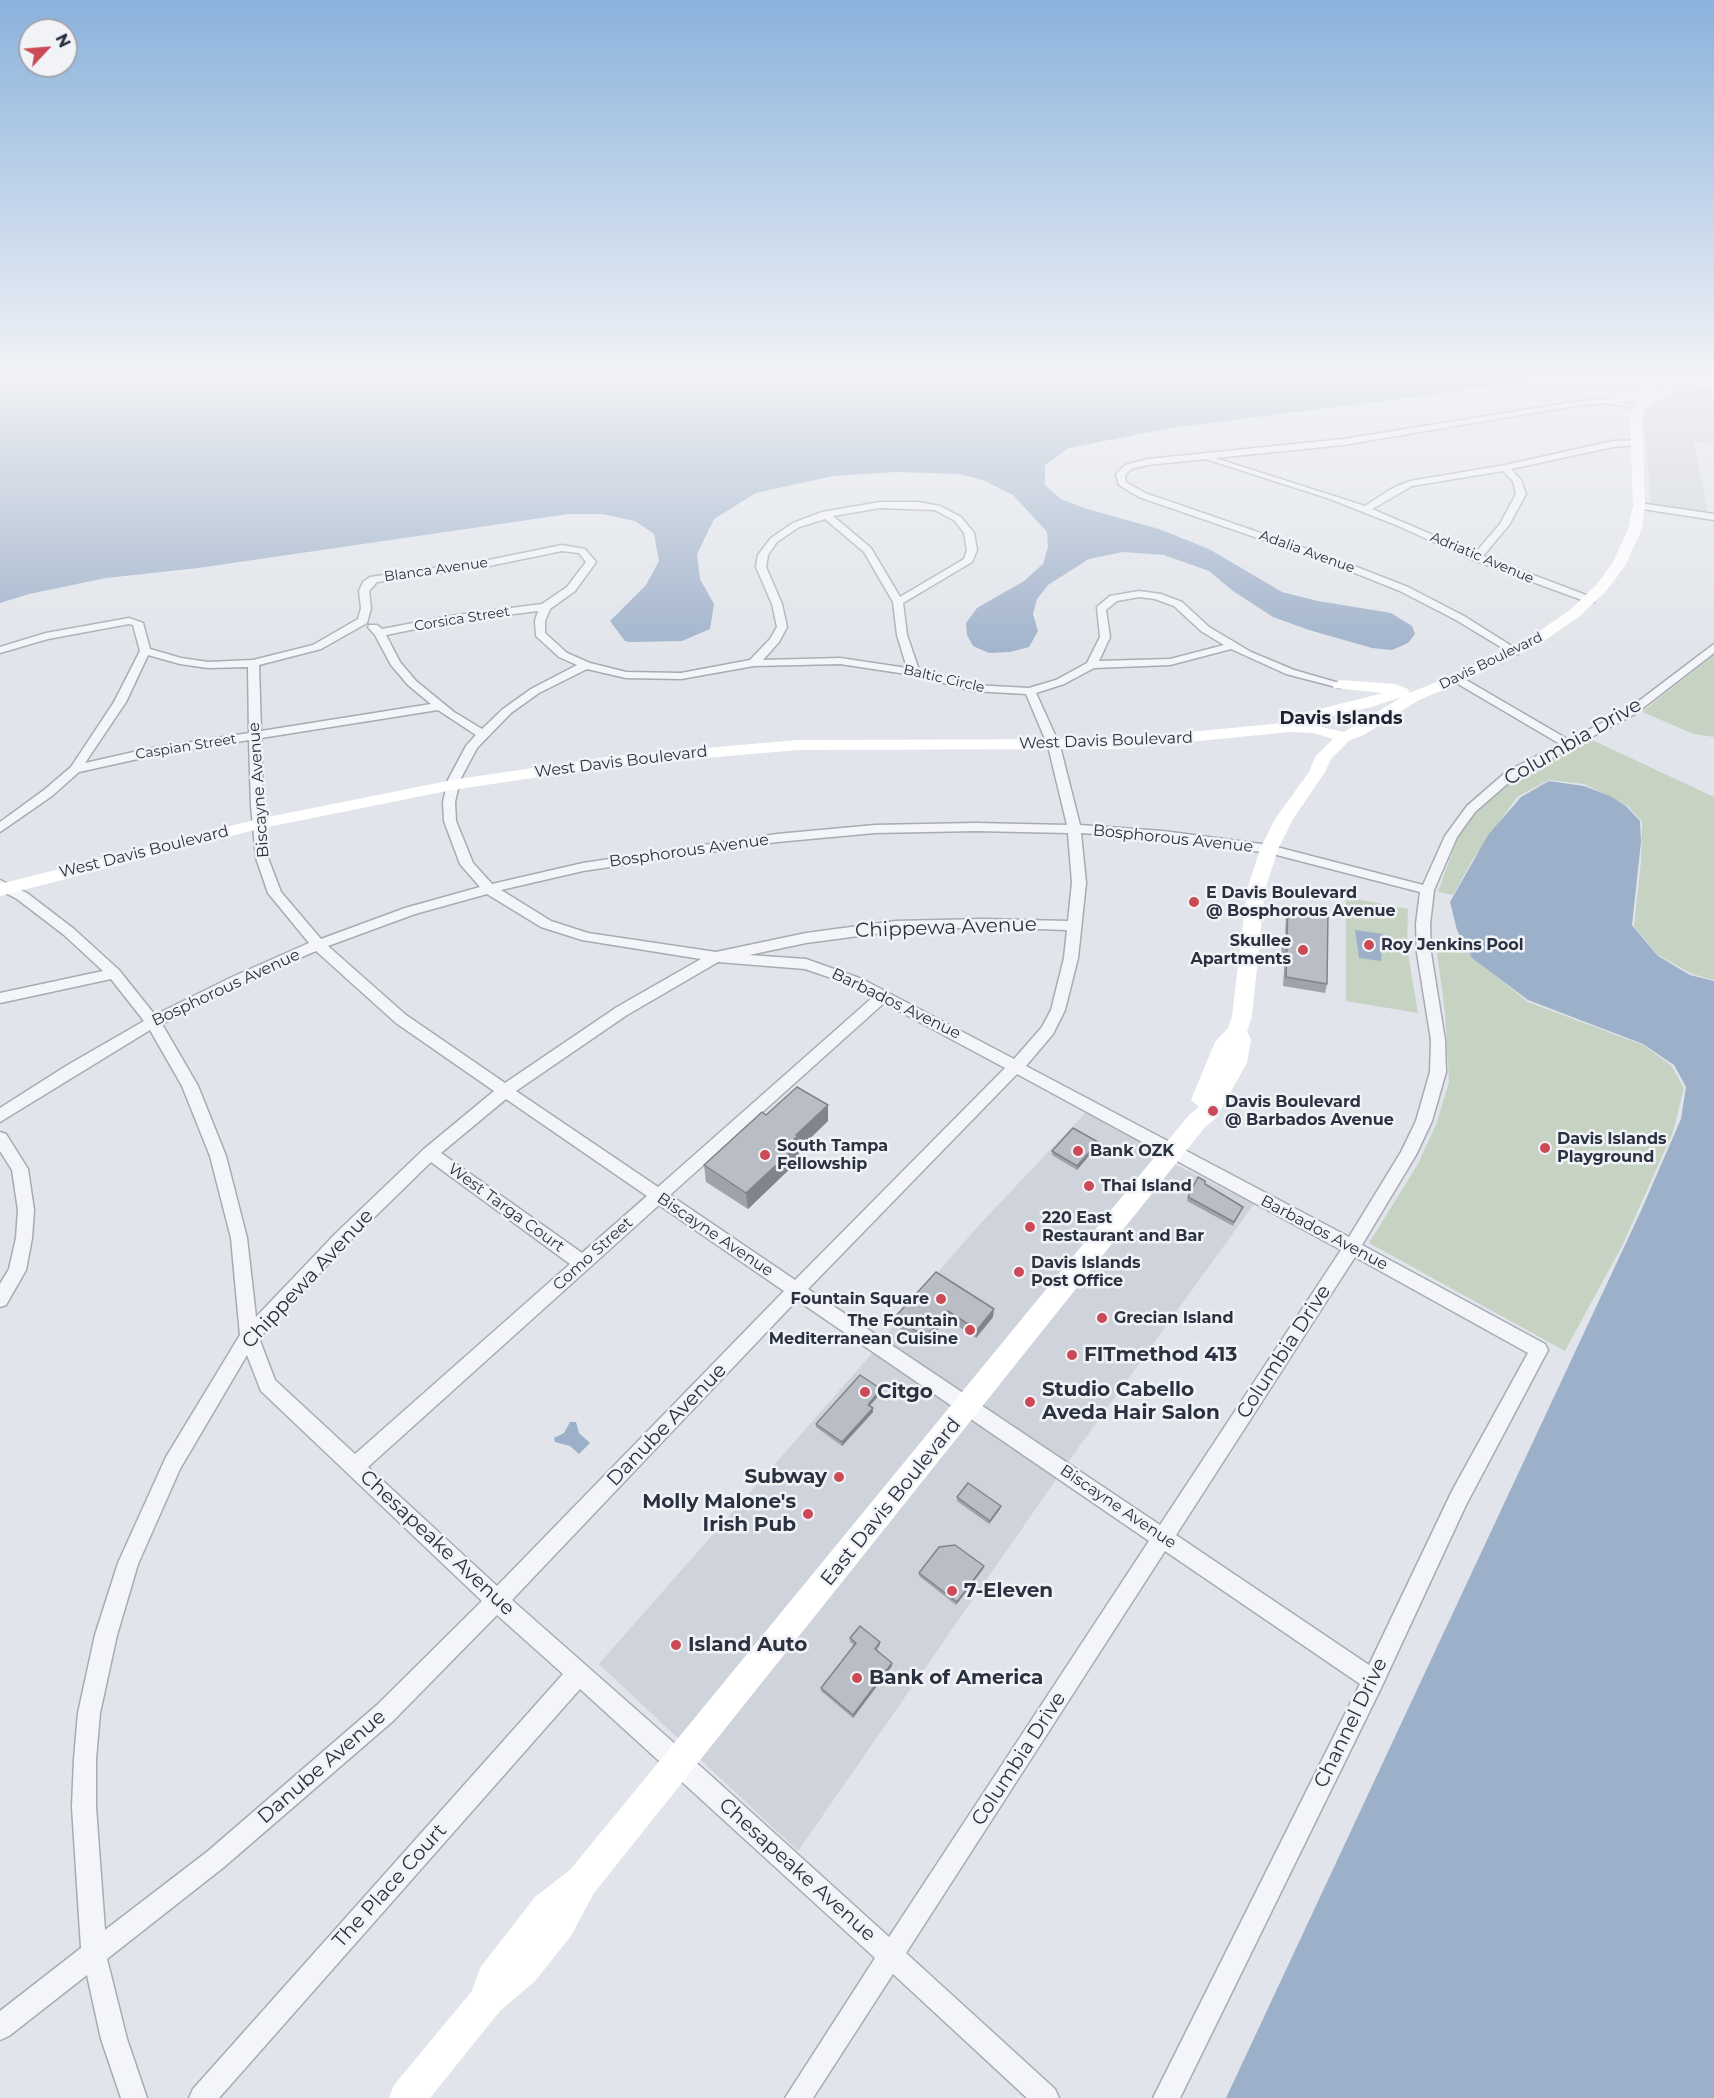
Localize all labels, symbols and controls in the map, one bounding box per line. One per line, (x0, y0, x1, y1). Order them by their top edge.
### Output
north arrow (18, 18, 78, 78)
text: N (51, 31, 74, 51)
street label: Adalia Avenue (1257, 527, 1357, 577)
street label: Adriatic Avenue (1428, 529, 1536, 587)
street label: Blanca Avenue (383, 554, 489, 586)
street label: Corsica Street (413, 603, 511, 635)
street label: Davis Boulevard (1437, 629, 1545, 693)
street label: Baltic Circle (902, 662, 986, 696)
street label: Columbia Drive (1500, 693, 1646, 791)
district label: Davis Islands (1279, 708, 1403, 730)
street label: Biscayne Avenue (245, 721, 273, 859)
street label: West Davis Boulevard (1019, 728, 1193, 754)
street label: Caspian Street (134, 731, 238, 763)
street label: West Davis Boulevard (533, 742, 709, 782)
street label: Bosphorous Avenue (1092, 821, 1254, 857)
street label: West Davis Boulevard (57, 822, 231, 882)
street label: Bosphorous Avenue (608, 830, 770, 872)
place label: E Davis Boulevard @ Bosphorous Avenue (1206, 883, 1396, 921)
marker: E Davis Boulevard @ Bosphorous Avenue (1187, 895, 1201, 909)
street label: Chippewa Avenue (855, 913, 1037, 943)
place label: Skullee Apartments (1190, 931, 1291, 969)
place label: Roy Jenkins Pool (1381, 935, 1524, 955)
marker: Roy Jenkins Pool (1362, 938, 1376, 952)
marker: Skullee Apartments (1296, 943, 1310, 957)
street label: Bosphorous Avenue (149, 945, 303, 1031)
street label: Barbados Avenue (828, 964, 964, 1044)
place label: Davis Boulevard @ Barbados Avenue (1225, 1092, 1394, 1130)
marker: Davis Boulevard @ Barbados Avenue (1206, 1104, 1220, 1118)
place label: Davis Islands Playground (1557, 1129, 1666, 1167)
place label: South Tampa Fellowship (777, 1136, 888, 1174)
place label: Bank OZK (1090, 1141, 1174, 1161)
marker: Davis Islands Playground (1538, 1141, 1552, 1155)
marker: Bank OZK (1071, 1144, 1085, 1158)
marker: South Tampa Fellowship (758, 1148, 772, 1162)
street label: West Targa Court (444, 1159, 568, 1257)
place label: Thai Island (1101, 1176, 1192, 1196)
marker: Thai Island (1082, 1179, 1096, 1193)
street label: Biscayne Avenue (653, 1189, 777, 1281)
street label: Barbados Avenue (1257, 1191, 1391, 1275)
street label: Chippewa Avenue (237, 1204, 379, 1354)
place label: 220 East Restaurant and Bar (1042, 1208, 1204, 1246)
street label: Como Street (549, 1213, 637, 1295)
marker: 220 East Restaurant and Bar (1023, 1220, 1037, 1234)
place label: Davis Islands Post Office (1031, 1253, 1140, 1291)
marker: Davis Islands Post Office (1012, 1265, 1026, 1279)
street label: Columbia Drive (1232, 1281, 1336, 1423)
place label: Fountain Square (791, 1289, 929, 1309)
marker: Fountain Square (934, 1292, 948, 1306)
place label: Grecian Island (1114, 1308, 1233, 1328)
place label: The Fountain Mediterranean Cuisine (769, 1311, 958, 1349)
marker: Grecian Island (1095, 1311, 1109, 1325)
marker: The Fountain Mediterranean Cuisine (963, 1323, 977, 1337)
place label: FITmethod 413 (1084, 1343, 1237, 1367)
marker: FITmethod 413 (1065, 1348, 1079, 1362)
street label: Danube Avenue (602, 1359, 732, 1491)
place label: Studio Cabello Aveda Hair Salon (1042, 1378, 1220, 1425)
place label: Citgo (877, 1380, 933, 1404)
marker: Citgo (858, 1385, 872, 1399)
marker: Studio Cabello Aveda Hair Salon (1023, 1395, 1037, 1409)
street label: East Davis Boulevard (816, 1413, 966, 1591)
street label: Biscayne Avenue (1056, 1461, 1180, 1553)
street label: Chesapeake Avenue (355, 1465, 519, 1621)
place label: Subway (745, 1465, 827, 1489)
marker: Subway (832, 1470, 846, 1484)
place label: Molly Malone's Irish Pub (642, 1490, 796, 1537)
marker: Molly Malone's Irish Pub (801, 1507, 815, 1521)
place label: 7-Eleven (964, 1579, 1053, 1603)
marker: 7-Eleven (945, 1584, 959, 1598)
place label: Island Auto (688, 1633, 807, 1657)
marker: Island Auto (669, 1638, 683, 1652)
street label: Channel Drive (1309, 1654, 1393, 1792)
place label: Bank of America (869, 1666, 1043, 1690)
marker: Bank of America (850, 1671, 864, 1685)
street label: Columbia Drive (967, 1688, 1071, 1830)
street label: Danube Avenue (253, 1705, 391, 1829)
street label: Chesapeake Avenue (714, 1793, 880, 1947)
street label: The Place Court (328, 1819, 452, 1953)

